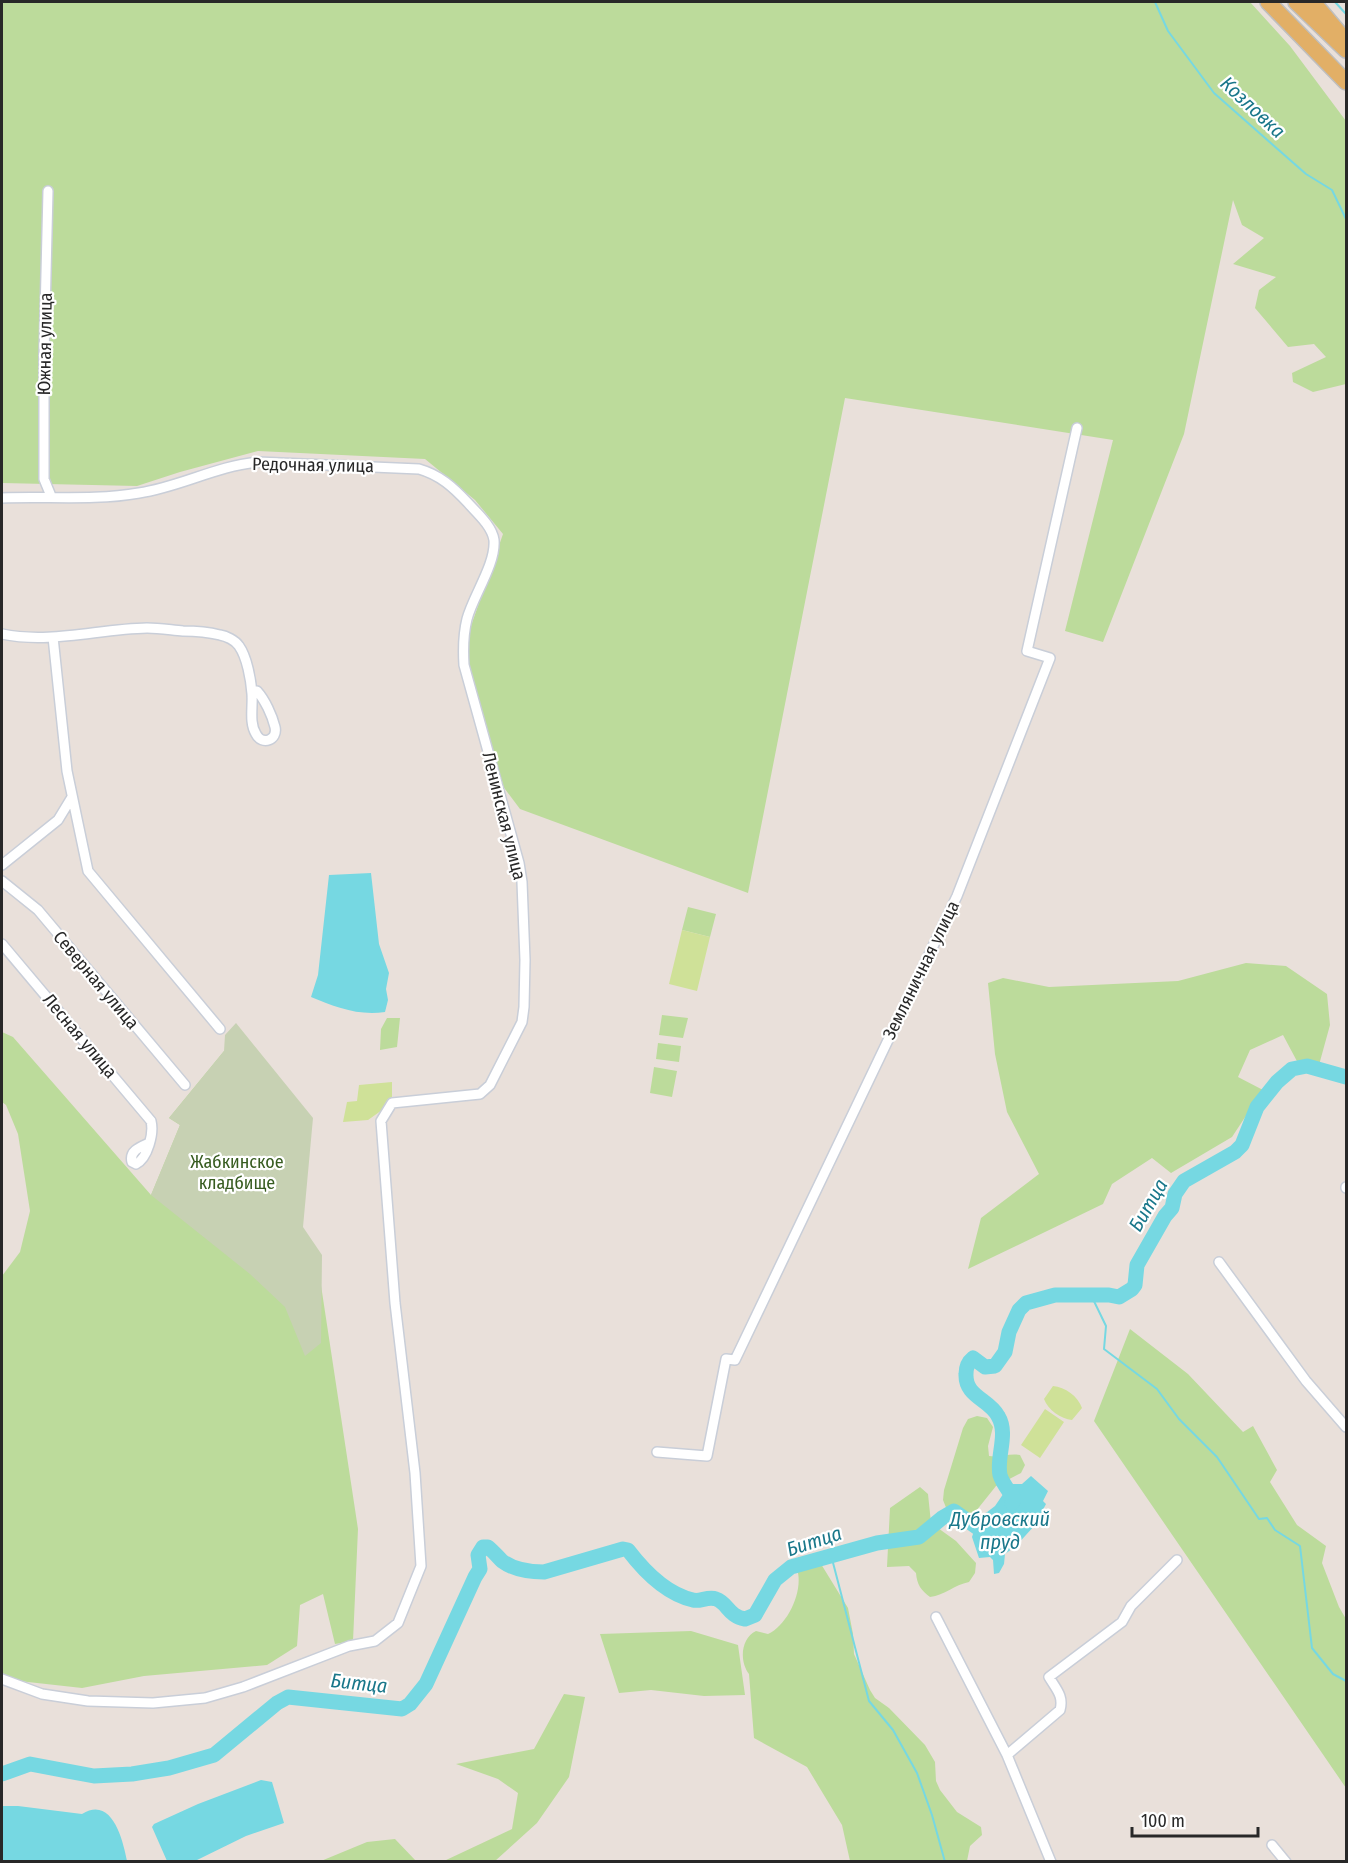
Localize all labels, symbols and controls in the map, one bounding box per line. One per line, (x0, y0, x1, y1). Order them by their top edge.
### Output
water label: Козловка (1216, 71, 1290, 143)
street label: Южная улица (33, 292, 57, 396)
street label: Редочная улица (252, 453, 374, 477)
street label: Ленинская улица (477, 750, 531, 883)
street label: Земляничная улица (878, 897, 964, 1043)
street label: Северная улица (48, 926, 144, 1034)
street label: Лесная улица (38, 989, 122, 1083)
park label: Жабкинское кладбище (190, 1151, 284, 1194)
water label: Битца (1123, 1174, 1173, 1236)
water label: Дубровский пруд (948, 1507, 1050, 1554)
water label: Битца (783, 1521, 845, 1561)
water label: Битца (330, 1668, 388, 1698)
scale bar (1132, 1800, 1258, 1838)
text: 100 m (1141, 1810, 1185, 1832)

